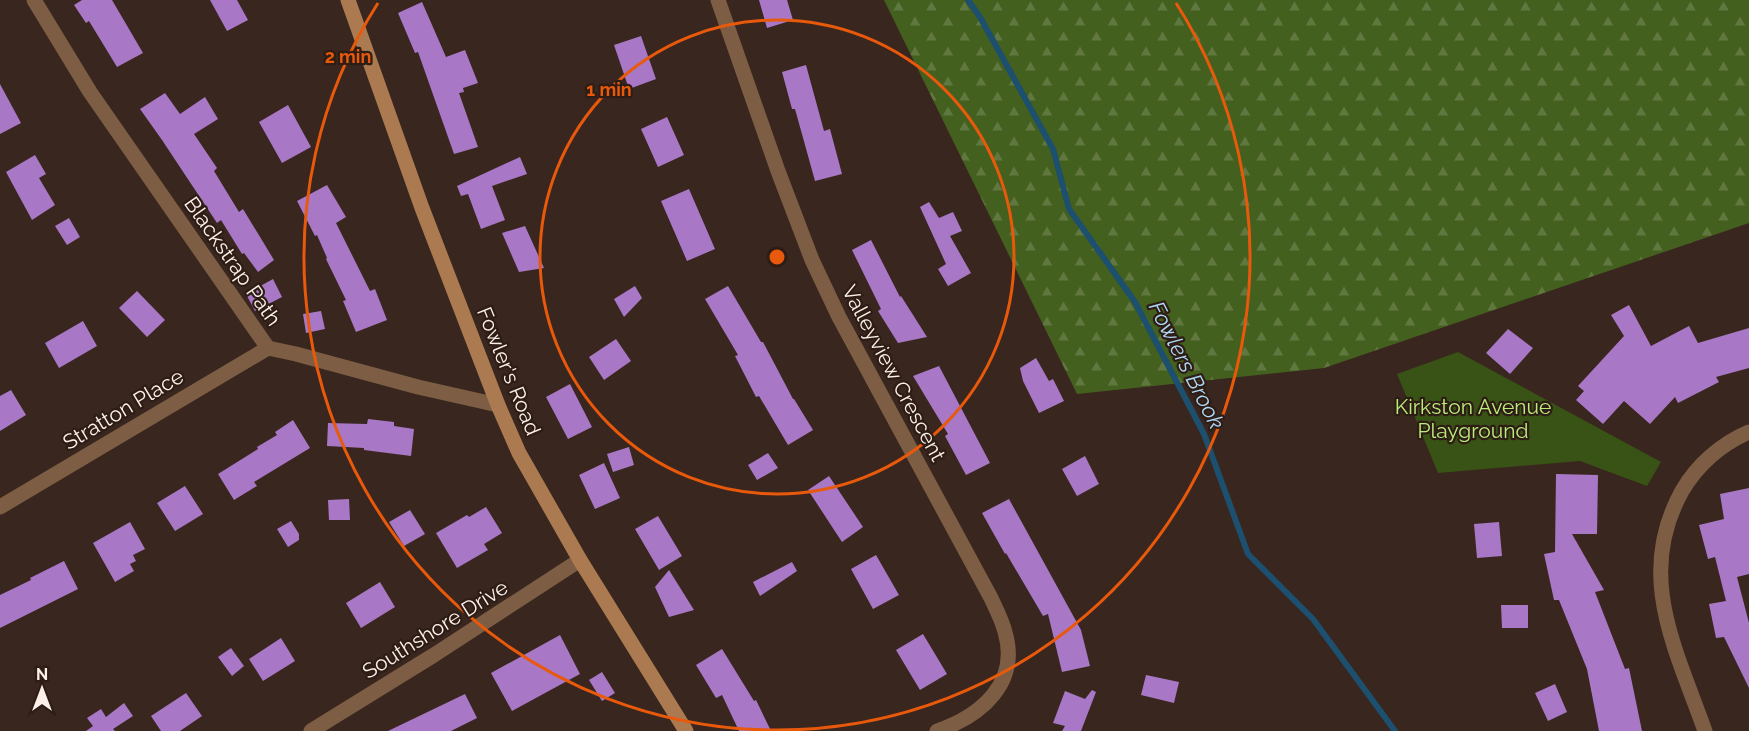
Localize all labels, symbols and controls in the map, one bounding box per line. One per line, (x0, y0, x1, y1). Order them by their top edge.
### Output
text: 2 min (325, 46, 371, 67)
text: 1 min (586, 79, 632, 100)
street label: Blackstrap Path (179, 192, 287, 330)
centre of rings (767, 247, 787, 267)
street label: Valleyview Crescent (837, 281, 951, 465)
water label: Fowlers Brook (1144, 297, 1230, 433)
street label: Fowler's Road (472, 303, 546, 439)
street label: Stratton Place (58, 363, 188, 455)
park label: Kirkston Avenue Playground (1395, 394, 1551, 443)
street label: Southshore Drive (358, 574, 512, 684)
north arrow (12, 659, 72, 719)
text: N (36, 665, 48, 684)

